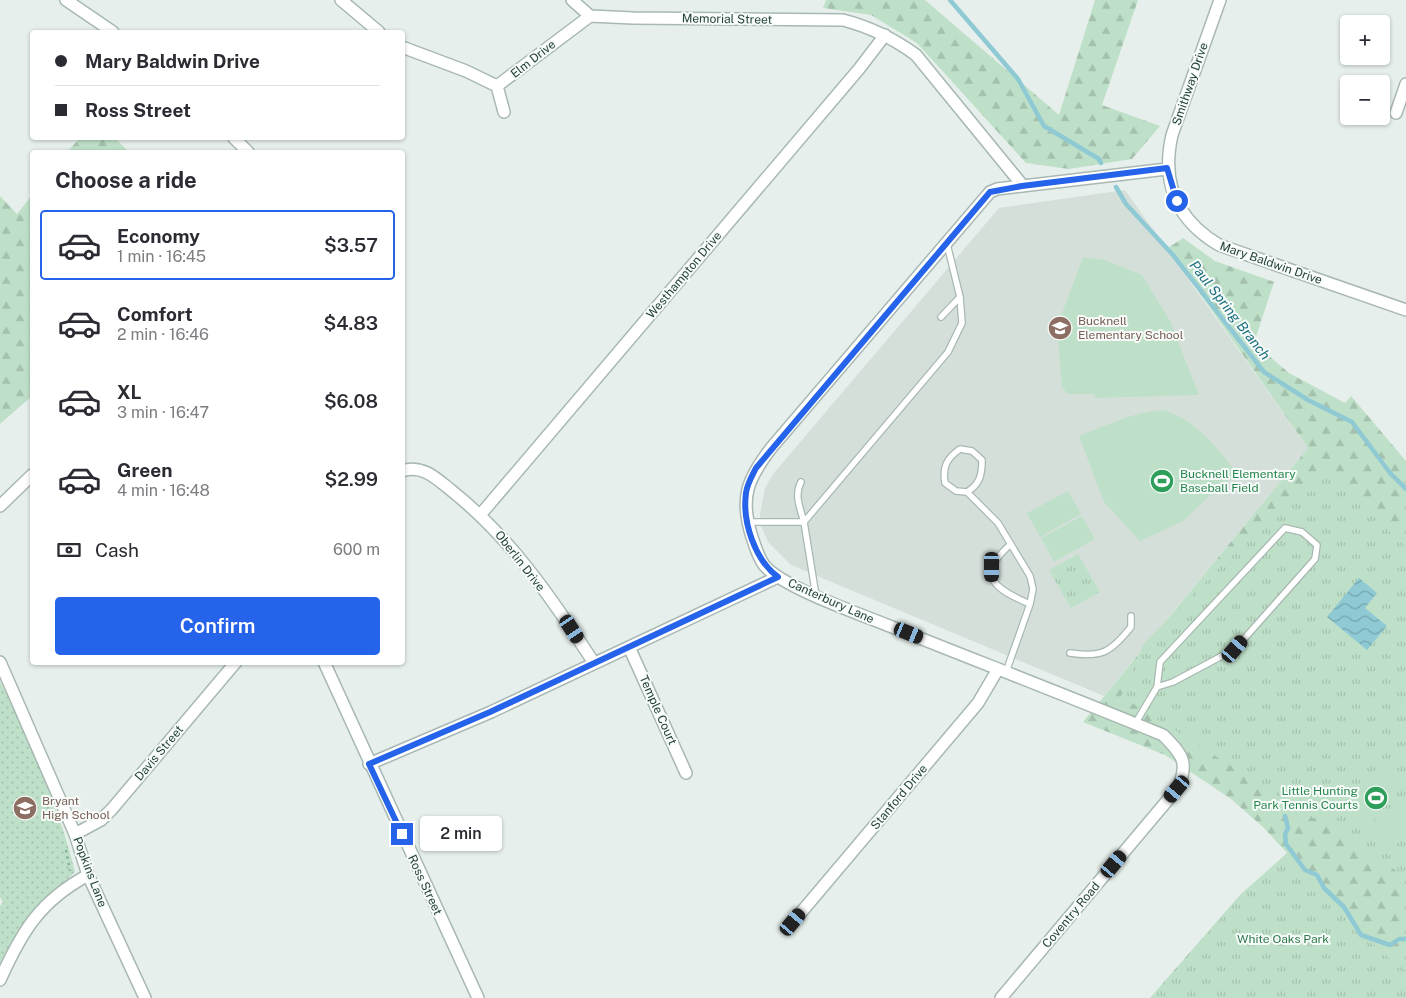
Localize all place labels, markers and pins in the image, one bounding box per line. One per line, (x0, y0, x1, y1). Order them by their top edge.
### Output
place label: Bucknell Elementary School (1078, 314, 1184, 342)
school or university icon: Bucknell Elementary School (1047, 315, 1073, 341)
place label: Bucknell Elementary Baseball Field (1180, 467, 1296, 495)
sports icon: Bucknell Elementary Baseball Field (1149, 468, 1175, 494)
place label: Little Hunting Park Tennis Courts (1253, 784, 1358, 812)
sports icon: Little Hunting Park Tennis Courts (1363, 785, 1389, 811)
place label: Bryant High School (42, 794, 110, 822)
school or university icon: Bryant High School (12, 795, 38, 821)

